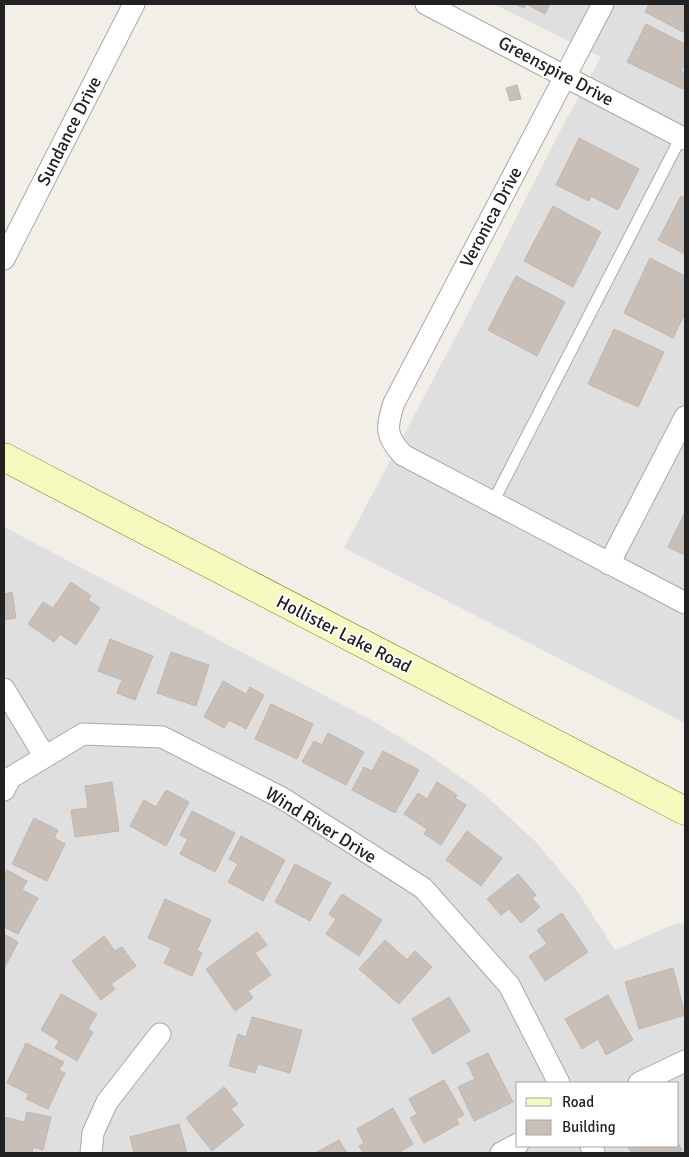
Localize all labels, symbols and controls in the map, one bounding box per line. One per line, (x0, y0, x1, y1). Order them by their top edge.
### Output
street label: Greenspire Drive (495, 31, 617, 111)
street label: Sundance Drive (32, 73, 106, 189)
street label: Veronica Drive (455, 163, 527, 271)
street label: Hollister Lake Road (273, 590, 415, 678)
street label: Wind River Drive (261, 782, 381, 868)
legend (516, 1082, 679, 1147)
text: Road (562, 1093, 594, 1111)
text: Building (562, 1118, 616, 1136)

